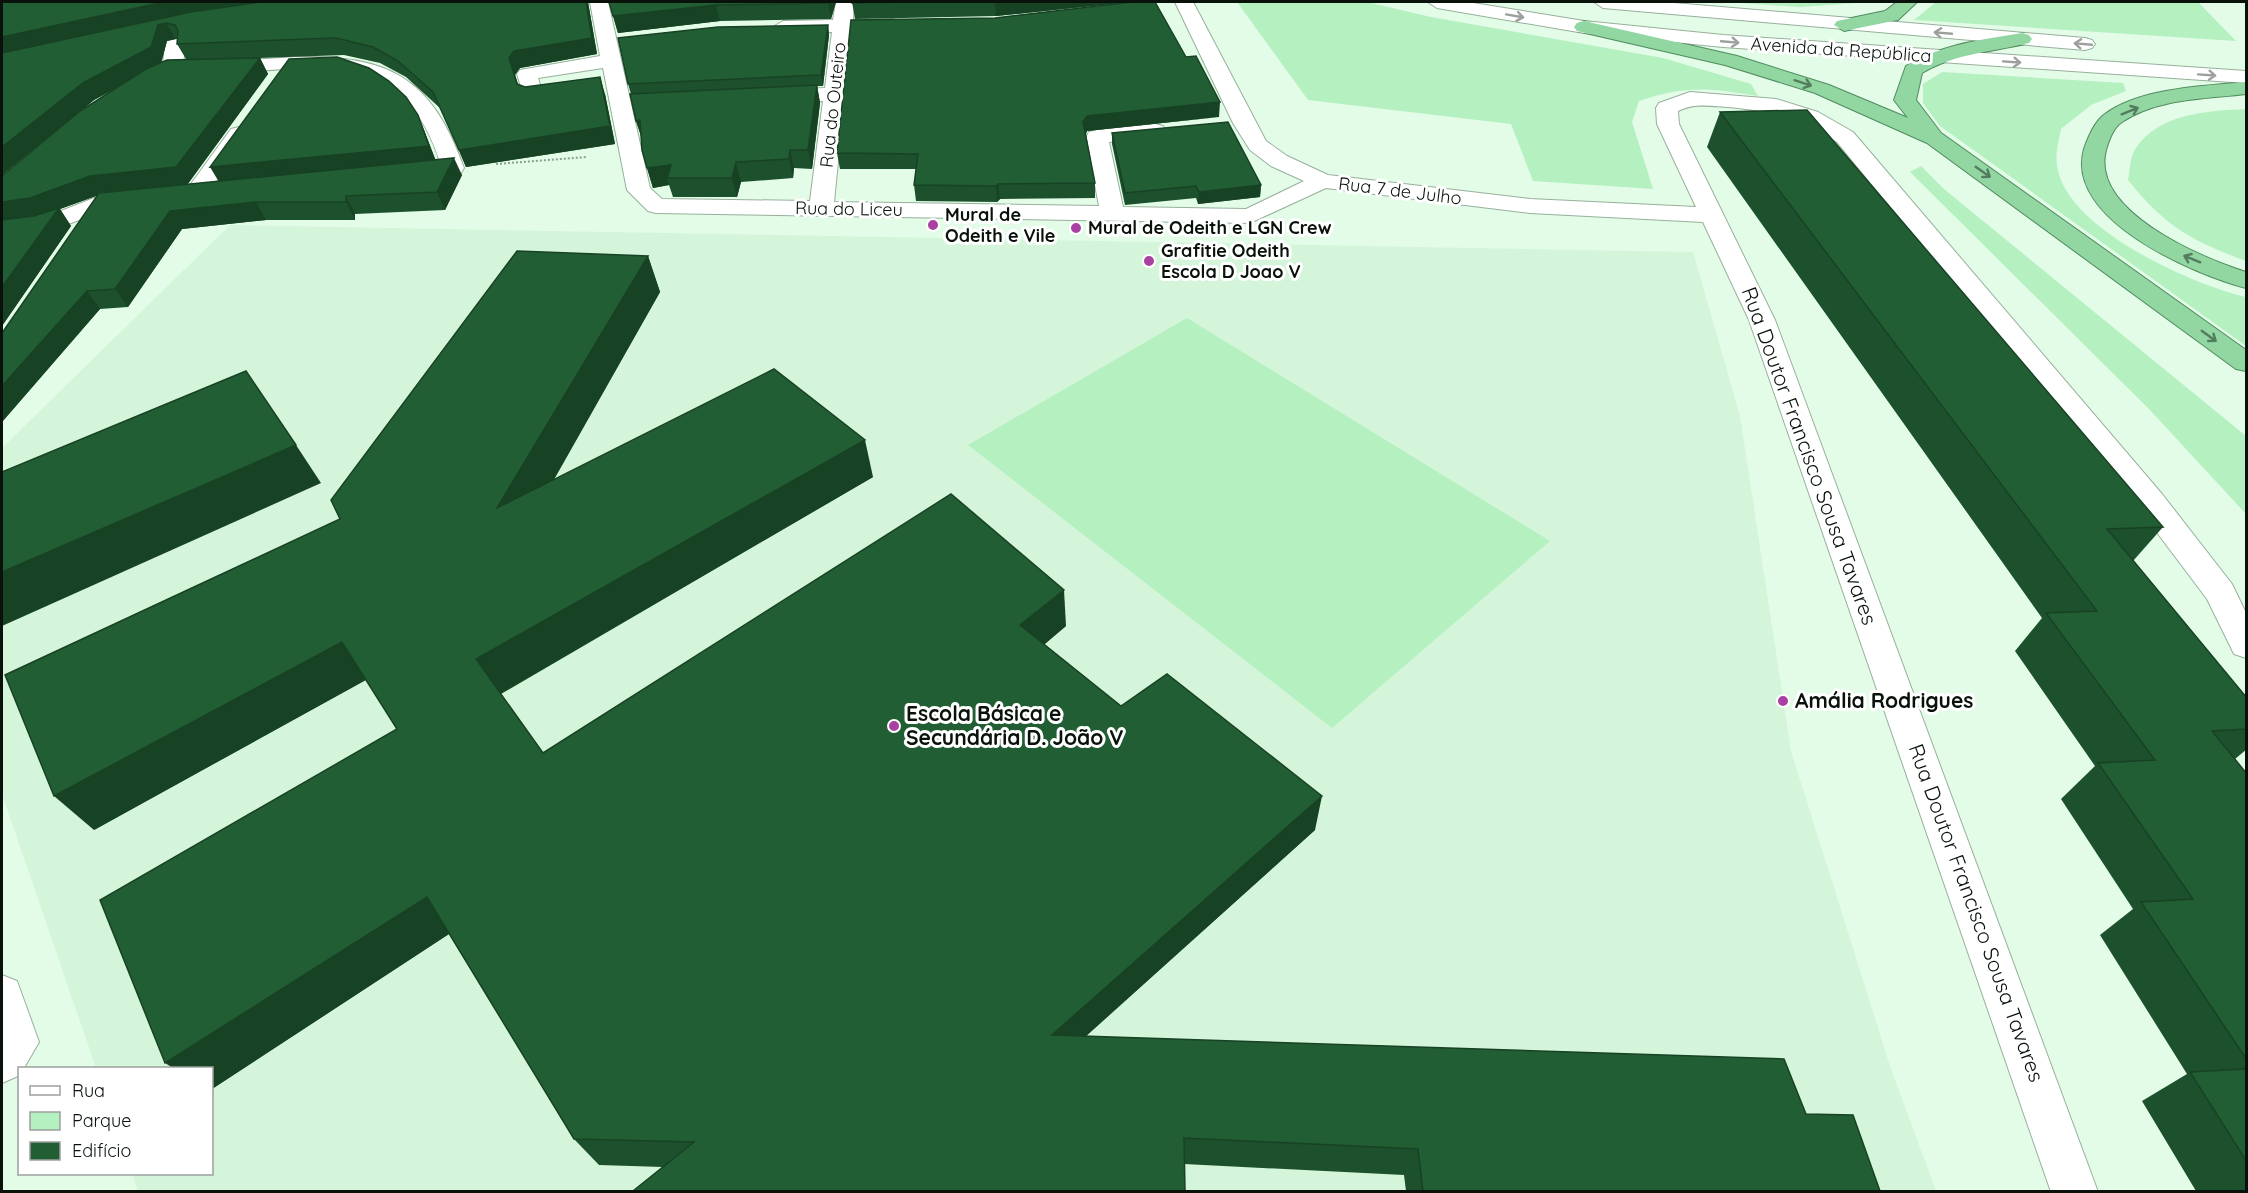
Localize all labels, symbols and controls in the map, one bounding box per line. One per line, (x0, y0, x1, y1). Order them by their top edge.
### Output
one-way arrow (1505, 10, 1525, 21)
one-way arrow (1934, 27, 1954, 38)
street label: Avenida da República (1750, 32, 1932, 67)
one-way arrow (1719, 36, 1739, 47)
one-way arrow (2074, 38, 2094, 49)
street label: Rua do Outeiro (814, 41, 851, 169)
one-way arrow (2002, 57, 2022, 68)
one-way arrow (2196, 69, 2216, 80)
one-way arrow (1793, 78, 1812, 89)
one-way arrow (2121, 105, 2139, 116)
one-way arrow (1974, 166, 1991, 178)
street label: Rua 7 de Julho (1337, 172, 1463, 209)
street label: Rua do Liceu (795, 196, 903, 221)
place label: Mural de Odeith e Vile (945, 203, 1055, 247)
place label: Mural de Odeith e LGN Crew (1088, 216, 1332, 239)
marker: Mural de Odeith e Vile (926, 218, 940, 232)
marker: Mural de Odeith e LGN Crew (1069, 221, 1083, 235)
place label: Grafitie Odeith Escola D Joao V (1161, 239, 1301, 283)
one-way arrow (2183, 253, 2202, 264)
marker: Grafitie Odeith Escola D Joao V (1142, 254, 1156, 268)
street label: Rua Doutor Francisco Sousa Tavares (1737, 283, 1883, 628)
one-way arrow (2201, 330, 2217, 342)
place label: Amália Rodrigues (1795, 687, 1973, 713)
marker: Amália Rodrigues (1776, 694, 1790, 708)
place label: Escola Básica e Secundária D. João V (906, 700, 1123, 750)
marker: Escola Básica e Secundária D. João V (887, 719, 901, 733)
street label: Rua Doutor Francisco Sousa Tavares (1904, 740, 2050, 1085)
legend (18, 1067, 213, 1175)
text: Rua (72, 1079, 105, 1102)
text: Parque (72, 1109, 131, 1132)
text: Edifício (72, 1139, 131, 1162)

